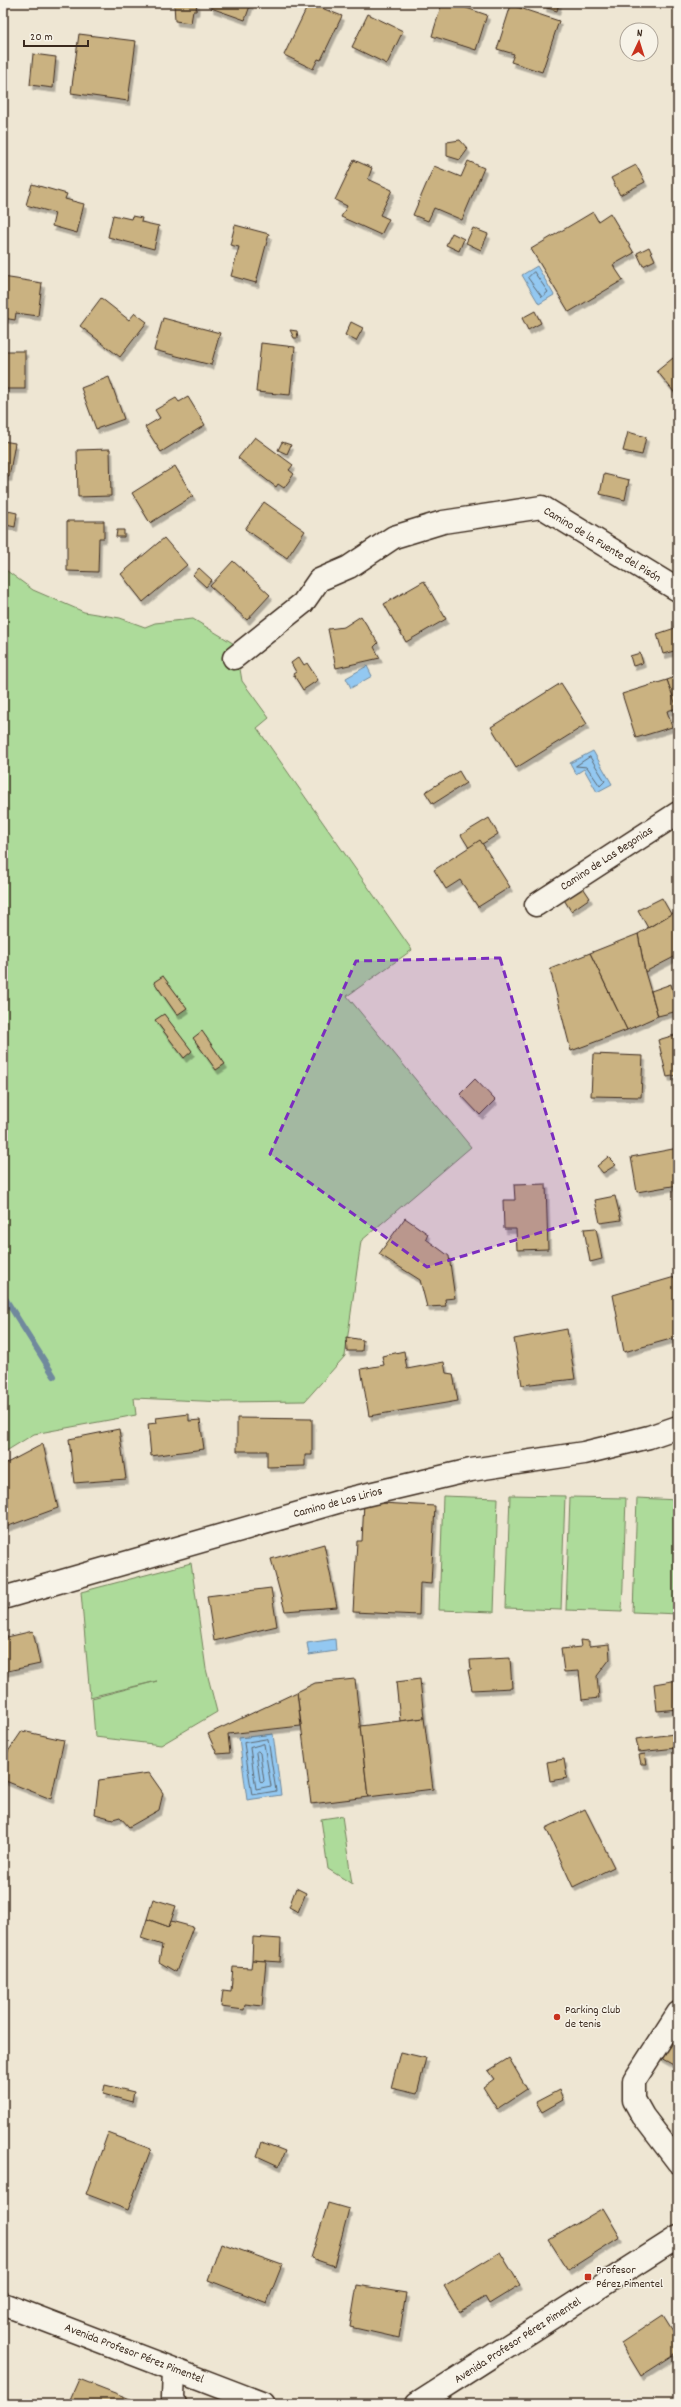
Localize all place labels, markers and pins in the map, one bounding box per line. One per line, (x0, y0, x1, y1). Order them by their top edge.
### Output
place label: Parking Club de tenis (565, 2002, 620, 2033)
marker: Parking Club de tenis (552, 2012, 562, 2022)
place label: Profesor Pérez Pimentel (596, 2262, 663, 2293)
marker: Profesor Pérez Pimentel (583, 2272, 593, 2282)

